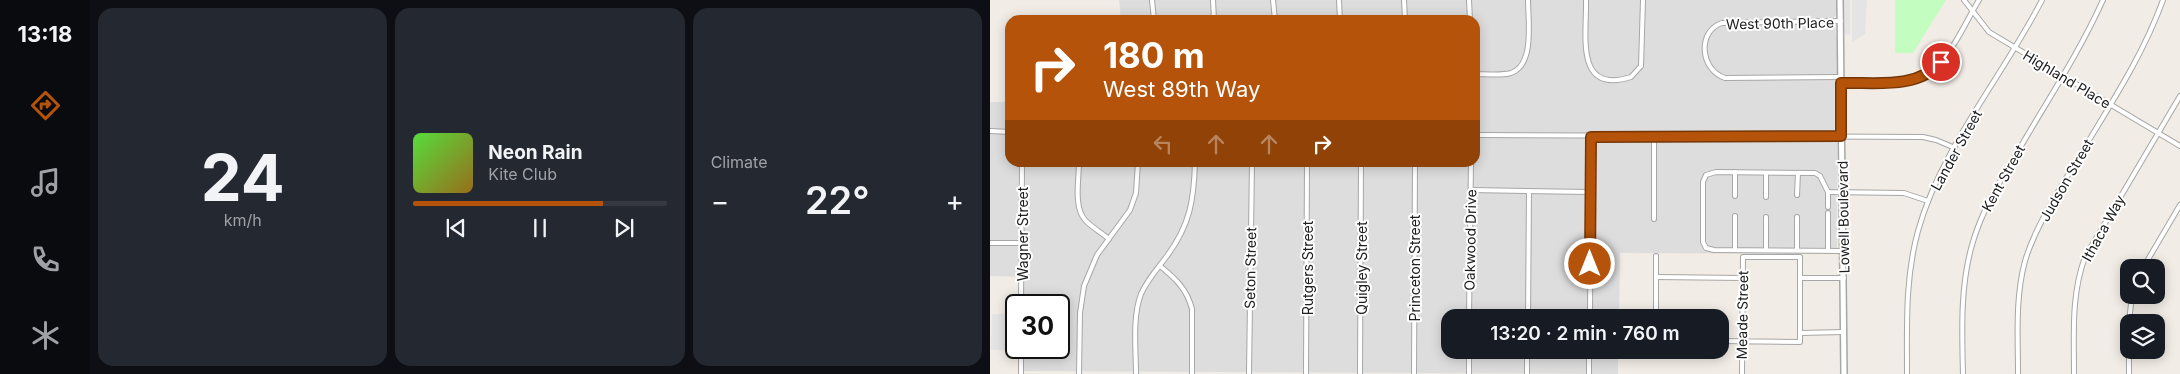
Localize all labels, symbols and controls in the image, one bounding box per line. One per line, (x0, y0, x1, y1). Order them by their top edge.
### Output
street label: West 90th Place (1726, 14, 1834, 32)
text: 13:18 (18, 21, 72, 47)
text: 180 m (1103, 34, 1205, 76)
icon: right (1020, 35, 1085, 100)
pin (1920, 41, 1962, 83)
street label: Highland Place (2020, 46, 2114, 112)
icon: arrive (1927, 48, 1955, 76)
text: West 89th Way (1103, 76, 1260, 102)
icon: directions (28, 88, 63, 123)
street label: Lander Street (1927, 106, 1985, 193)
icon: left (1149, 130, 1177, 158)
icon: ahead (1202, 130, 1230, 158)
icon: ahead (1255, 130, 1283, 158)
icon: right (1308, 130, 1336, 158)
street label: Judson Street (2036, 135, 2097, 224)
text: 24 (201, 138, 285, 217)
text: Neon Rain (488, 141, 583, 164)
street label: Kent Street (1978, 141, 2028, 214)
text: Climate (711, 152, 768, 172)
street label: Lowell Boulevard (1834, 161, 1852, 273)
text: Kite Club (488, 164, 557, 184)
icon: music (28, 165, 63, 200)
text: 22° (805, 177, 870, 223)
text: − (711, 184, 729, 218)
text: + (945, 184, 964, 218)
street label: Wagner Street (1014, 186, 1031, 281)
street label: Oakwood Drive (1461, 189, 1479, 291)
street label: Ithaca Way (2078, 192, 2128, 264)
text: km/h (224, 210, 262, 230)
icon: previous (442, 214, 470, 242)
icon: pause (526, 214, 554, 242)
icon: next (610, 214, 638, 242)
street label: Princeton Street (1406, 214, 1423, 321)
street label: Rutgers Street (1299, 220, 1316, 315)
street label: Quigley Street (1353, 221, 1370, 315)
street label: Seton Street (1241, 227, 1259, 309)
position arrow (1563, 237, 1615, 289)
icon: phone (28, 242, 63, 277)
map controls (2120, 259, 2165, 359)
button: search (2120, 259, 2165, 304)
street label: Meade Street (1733, 270, 1751, 360)
speed limit sign: 30 (1005, 294, 1070, 359)
button: layers (2120, 314, 2165, 359)
icon: climate (28, 318, 63, 353)
text: 13:20 · 2 min · 760 m (1490, 322, 1680, 345)

